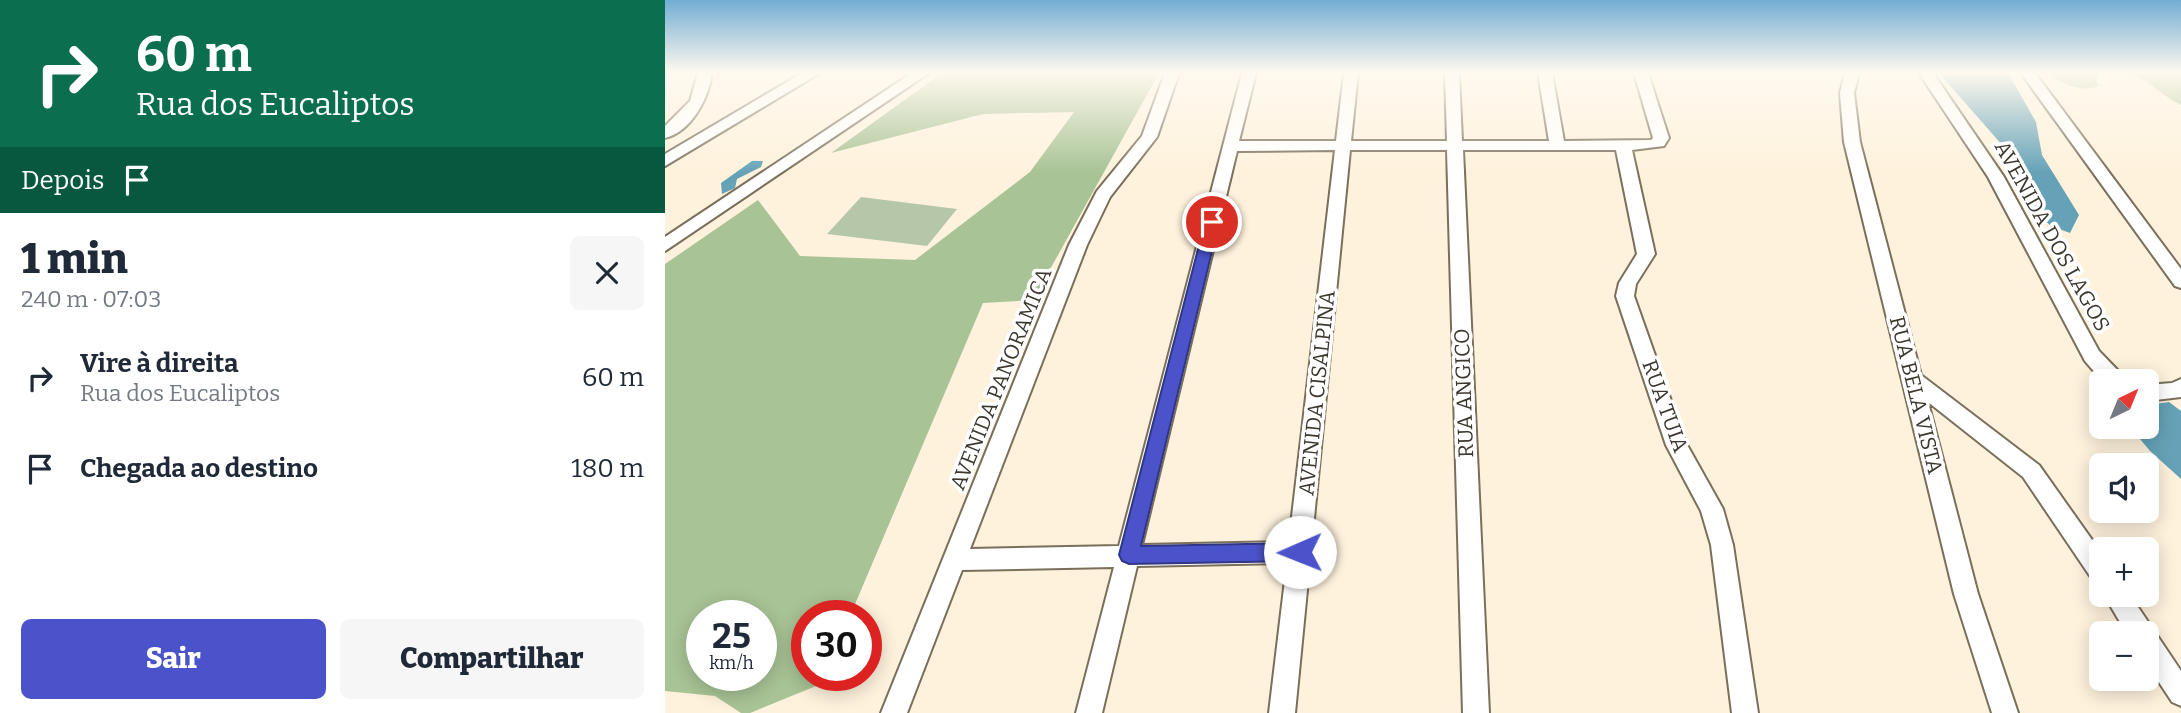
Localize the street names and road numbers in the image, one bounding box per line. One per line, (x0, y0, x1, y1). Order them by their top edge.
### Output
street label: AVENIDA DOS LAGOS (1989, 136, 2115, 336)
street label: AVENIDA PANORAMICA (945, 264, 1058, 494)
street label: AVENIDA CISALPINA (1293, 289, 1341, 497)
street label: RUA BELA VISTA (1884, 313, 1948, 477)
street label: RUA ANGICO (1449, 328, 1479, 458)
street label: RUA TUIA (1636, 356, 1694, 456)

